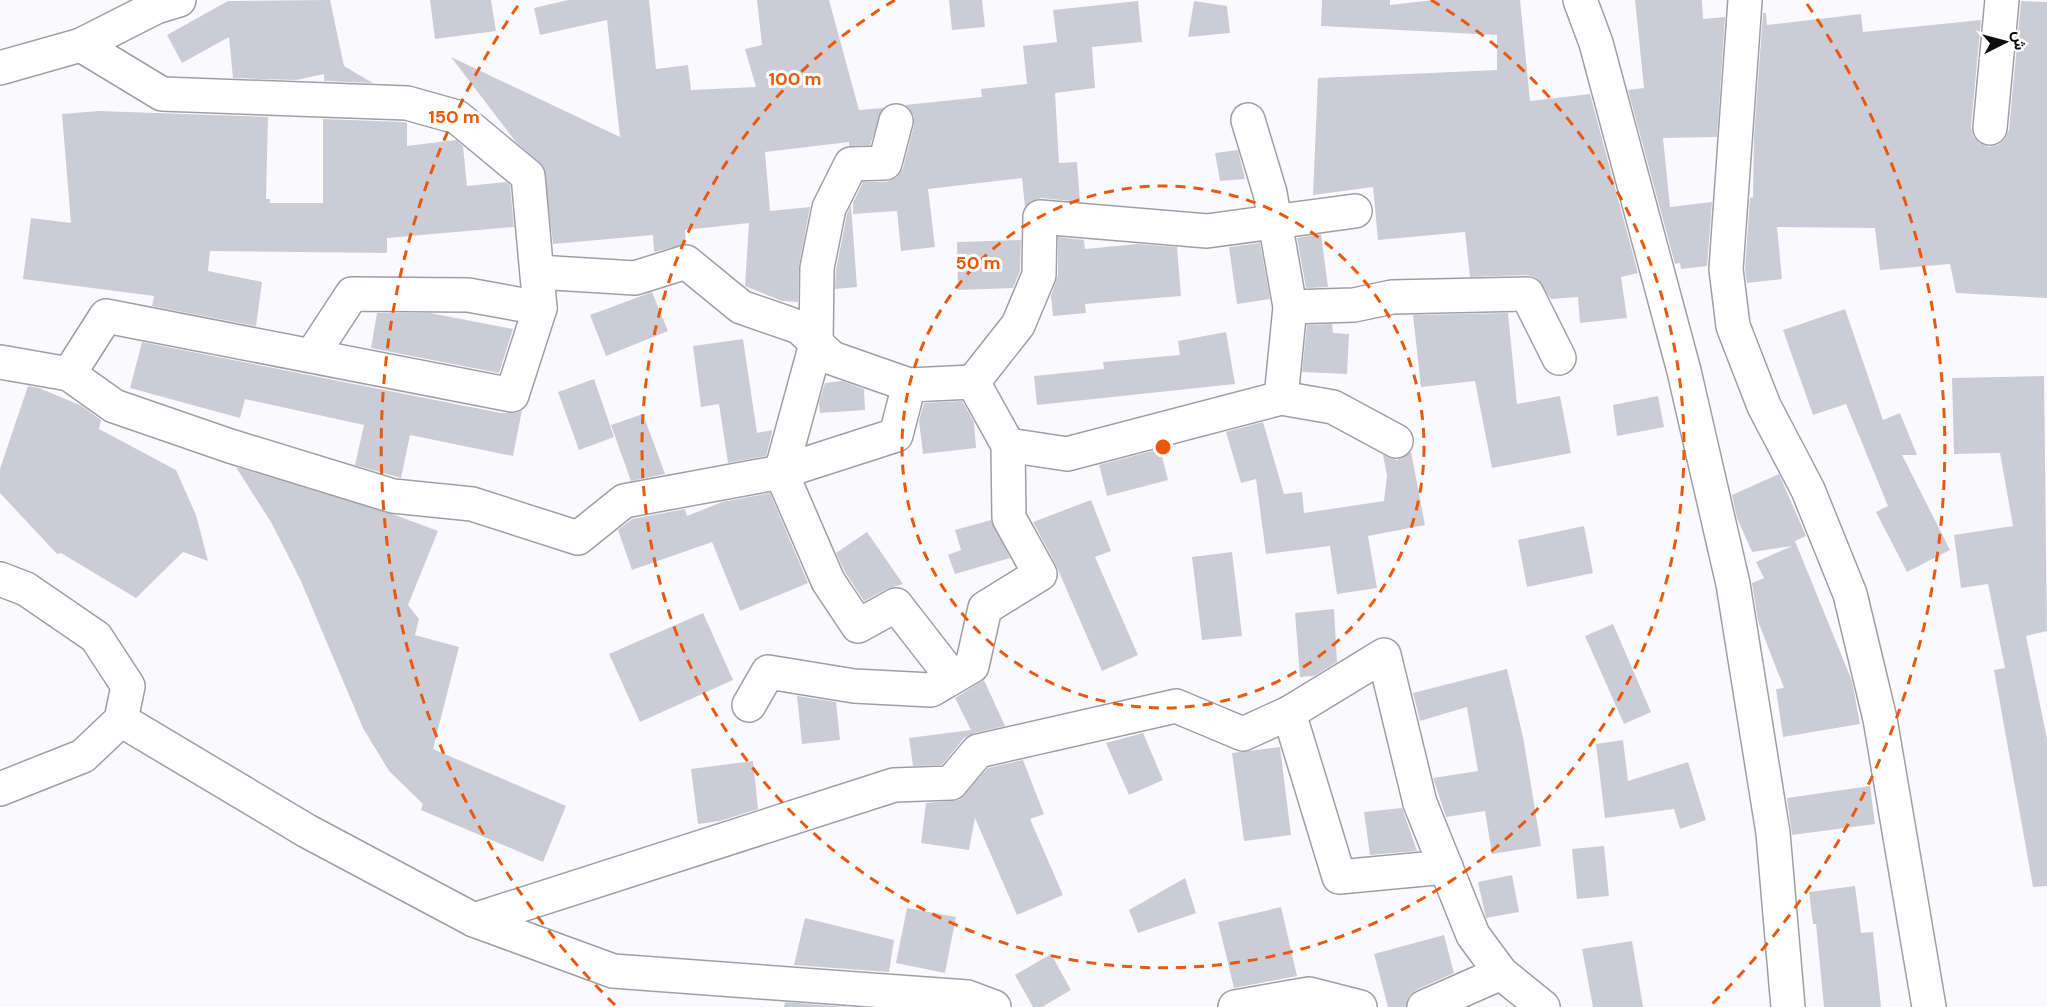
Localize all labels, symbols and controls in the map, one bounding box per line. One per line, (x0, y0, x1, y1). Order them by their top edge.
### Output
north arrow (1975, 12, 2035, 72)
text: ش (2008, 30, 2031, 51)
text: 100 m (768, 67, 822, 91)
text: 150 m (428, 105, 480, 129)
text: 50 m (955, 251, 1001, 275)
centre of rings (1153, 437, 1173, 457)

